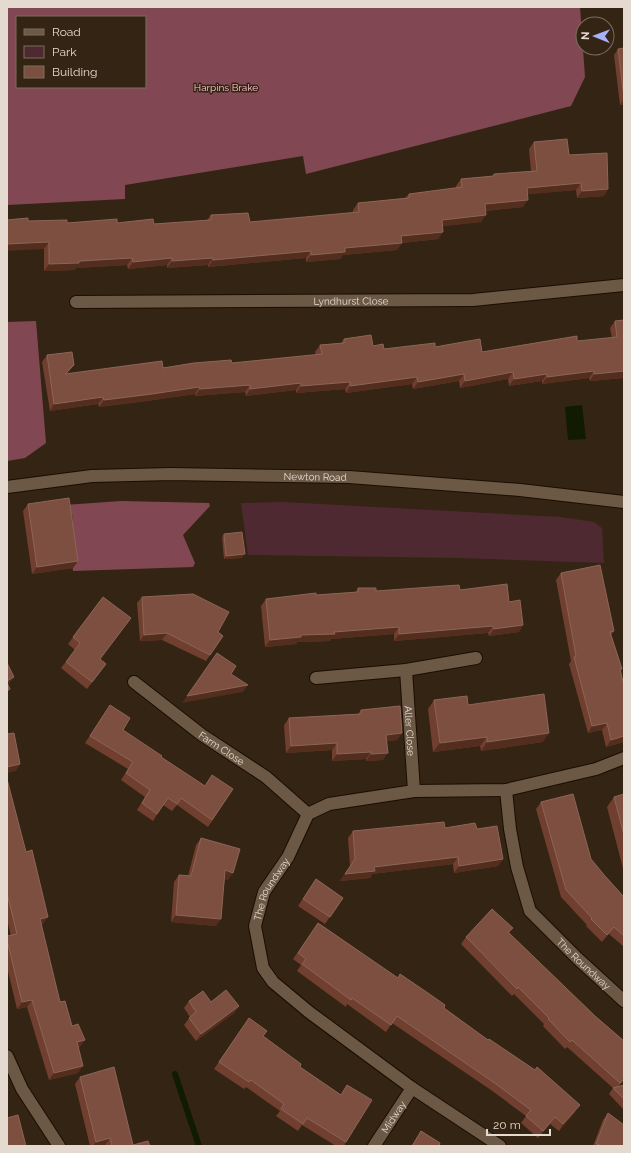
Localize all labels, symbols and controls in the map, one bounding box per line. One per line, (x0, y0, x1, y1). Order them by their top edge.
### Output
legend (16, 16, 146, 88)
north arrow (575, 16, 615, 56)
text: Road (52, 25, 81, 39)
text: N (579, 32, 592, 40)
text: Park (52, 45, 77, 59)
text: Building (52, 65, 98, 79)
park label: Harpins Brake (194, 82, 258, 93)
street label: Lyndhurst Close (314, 295, 389, 306)
street label: Newton Road (284, 470, 347, 482)
street label: Aller Close (403, 705, 417, 756)
street label: Farm Close (197, 729, 247, 767)
street label: The Roundway (251, 855, 292, 922)
street label: The Roundway (555, 936, 613, 992)
street label: Midway (379, 1098, 408, 1135)
scale bar (487, 1111, 550, 1137)
text: 20 m (493, 1118, 521, 1132)

